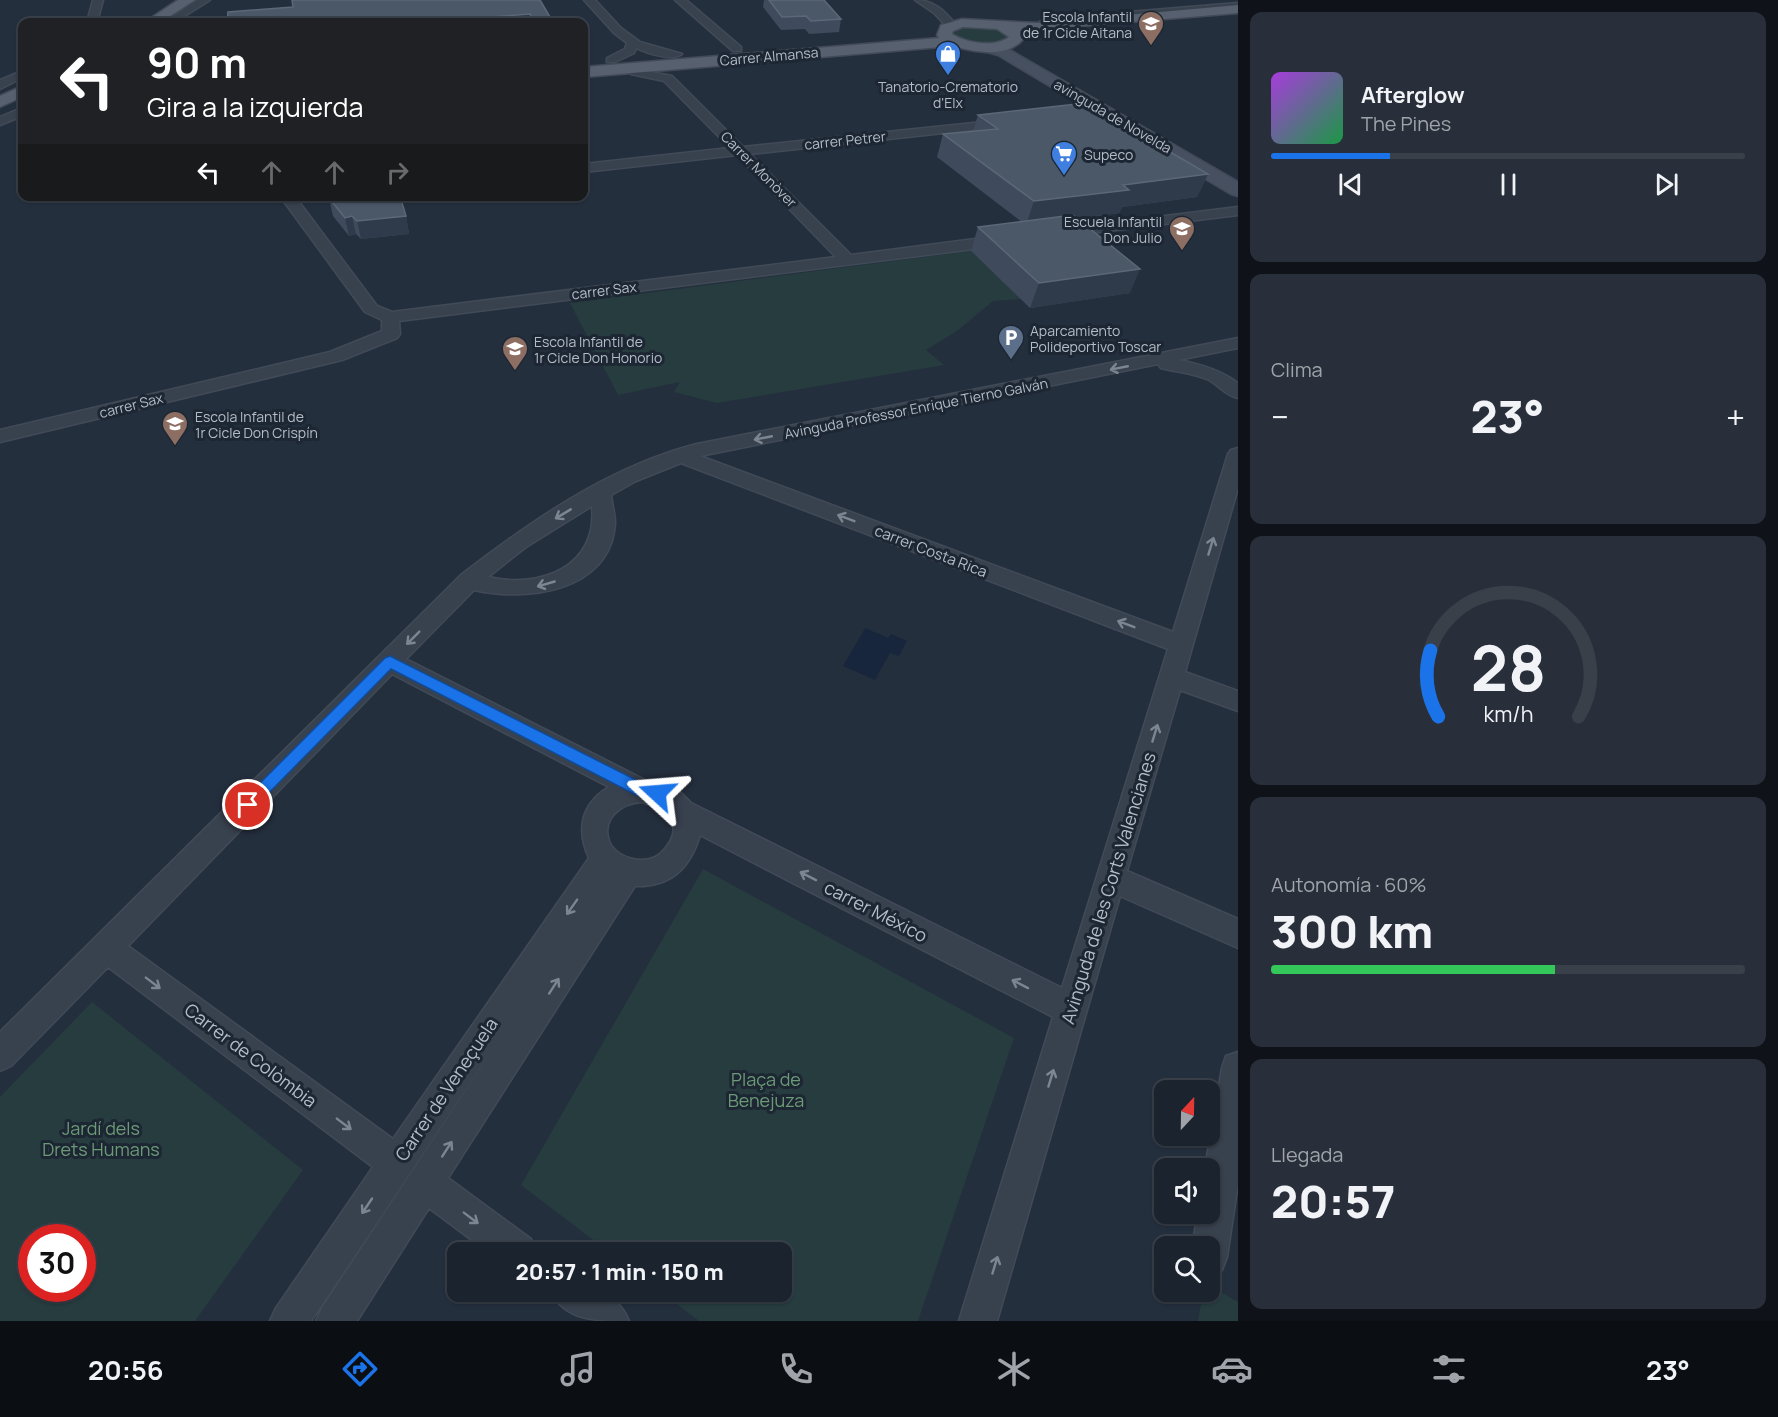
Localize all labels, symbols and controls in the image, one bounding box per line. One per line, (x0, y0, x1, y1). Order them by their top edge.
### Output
place label: Escola Infantil de 1r Cicle Aitana (1023, 7, 1132, 42)
school or university icon: Escola Infantil de 1r Cicle Aitana (1136, 9, 1166, 47)
text: 90 m (147, 33, 247, 91)
shop icon: Tanatorio-Crematorio d'Elx (933, 39, 963, 77)
icon: left (48, 42, 126, 120)
street label: Carrer Almansa (719, 42, 819, 70)
street label: avinguda de Novelda (1051, 75, 1175, 157)
place label: Tanatorio-Crematorio d'Elx (878, 77, 1018, 112)
text: Afterglow (1361, 80, 1465, 110)
text: Gira a la izquierda (147, 88, 363, 125)
text: The Pines (1361, 110, 1451, 137)
street label: carrer Petrer (803, 126, 887, 154)
street label: Carrer Monòver (717, 127, 801, 211)
supermarket icon: Supeco (1049, 139, 1079, 177)
place label: Supeco (1084, 145, 1133, 164)
icon: left (192, 156, 225, 189)
icon: ahead (255, 156, 288, 189)
icon: ahead (318, 156, 351, 189)
icon: right (381, 156, 414, 189)
icon: previous (1334, 168, 1367, 201)
icon: pause (1492, 168, 1525, 201)
icon: next (1650, 168, 1683, 201)
place label: Escuela Infantil Don Julio (1064, 212, 1162, 247)
school or university icon: Escuela Infantil Don Julio (1167, 214, 1197, 252)
street label: carrer Sax (570, 277, 638, 303)
place label: Aparcamiento Polideportivo Toscar (1030, 321, 1161, 356)
parking icon: Aparcamiento Polideportivo Toscar (996, 323, 1026, 361)
place label: Escola Infantil de 1r Cicle Don Honorio (534, 332, 662, 367)
school or university icon: Escola Infantil de 1r Cicle Don Honorio (500, 334, 530, 372)
text: Clima (1271, 356, 1323, 383)
one-way arrow (1110, 363, 1129, 374)
street label: Avinguda Professor Enrique Tierno Galván (783, 373, 1049, 443)
text: 23° (1470, 385, 1544, 447)
street label: carrer Sax (97, 388, 166, 422)
text: − (1271, 394, 1289, 439)
text: + (1726, 394, 1745, 439)
place label: Escola Infantil de 1r Cicle Don Crispín (195, 407, 318, 442)
school or university icon: Escola Infantil de 1r Cicle Don Crispín (160, 409, 190, 447)
one-way arrow (753, 433, 773, 444)
one-way arrow (555, 508, 572, 520)
one-way arrow (837, 512, 856, 523)
street label: carrer Costa Rica (872, 520, 990, 582)
one-way arrow (1206, 537, 1217, 556)
one-way arrow (537, 579, 556, 590)
one-way arrow (1118, 618, 1136, 629)
text: 28 (1470, 625, 1546, 711)
one-way arrow (406, 630, 421, 645)
text: km/h (1483, 700, 1533, 729)
one-way arrow (1150, 724, 1161, 743)
street label: Avinguda de les Corts Valencianes (1055, 749, 1161, 1027)
position arrow (625, 761, 689, 825)
pin (222, 779, 273, 830)
icon: arrive (231, 788, 264, 821)
one-way arrow (800, 870, 818, 881)
text: Autonomía · 60% (1271, 871, 1427, 898)
street label: carrer México (820, 875, 932, 947)
one-way arrow (566, 898, 578, 914)
text: 300 km (1271, 900, 1433, 962)
one-way arrow (145, 976, 161, 989)
one-way arrow (548, 978, 560, 994)
one-way arrow (1011, 978, 1029, 989)
street label: Carrer de Colòmbia (180, 997, 322, 1113)
street label: Carrer de Veneçuela (389, 1013, 503, 1165)
park label: Plaça de Benejuza (728, 1067, 804, 1112)
one-way arrow (1046, 1069, 1057, 1088)
north arrow (1154, 1080, 1220, 1146)
map controls (1154, 1080, 1220, 1302)
park label: Jardí dels Drets Humans (42, 1116, 160, 1161)
one-way arrow (335, 1118, 351, 1130)
one-way arrow (441, 1141, 453, 1158)
text: Llegada (1271, 1141, 1343, 1168)
button: sound (1154, 1158, 1220, 1224)
text: 20:57 (1271, 1170, 1396, 1232)
one-way arrow (361, 1197, 373, 1214)
one-way arrow (463, 1212, 479, 1224)
speed limit sign: 30 (18, 1224, 96, 1302)
button: search (1154, 1236, 1220, 1302)
one-way arrow (990, 1256, 1001, 1275)
text: 20:57 · 1 min · 150 m (515, 1257, 724, 1287)
icon: directions (339, 1348, 381, 1390)
icon: music (557, 1348, 599, 1390)
icon: phone (775, 1348, 817, 1390)
icon: climate (993, 1348, 1035, 1390)
icon: car (1211, 1348, 1253, 1390)
icon: filters (1428, 1348, 1470, 1390)
text: 20:56 (88, 1351, 164, 1388)
text: 23° (1646, 1351, 1690, 1388)

